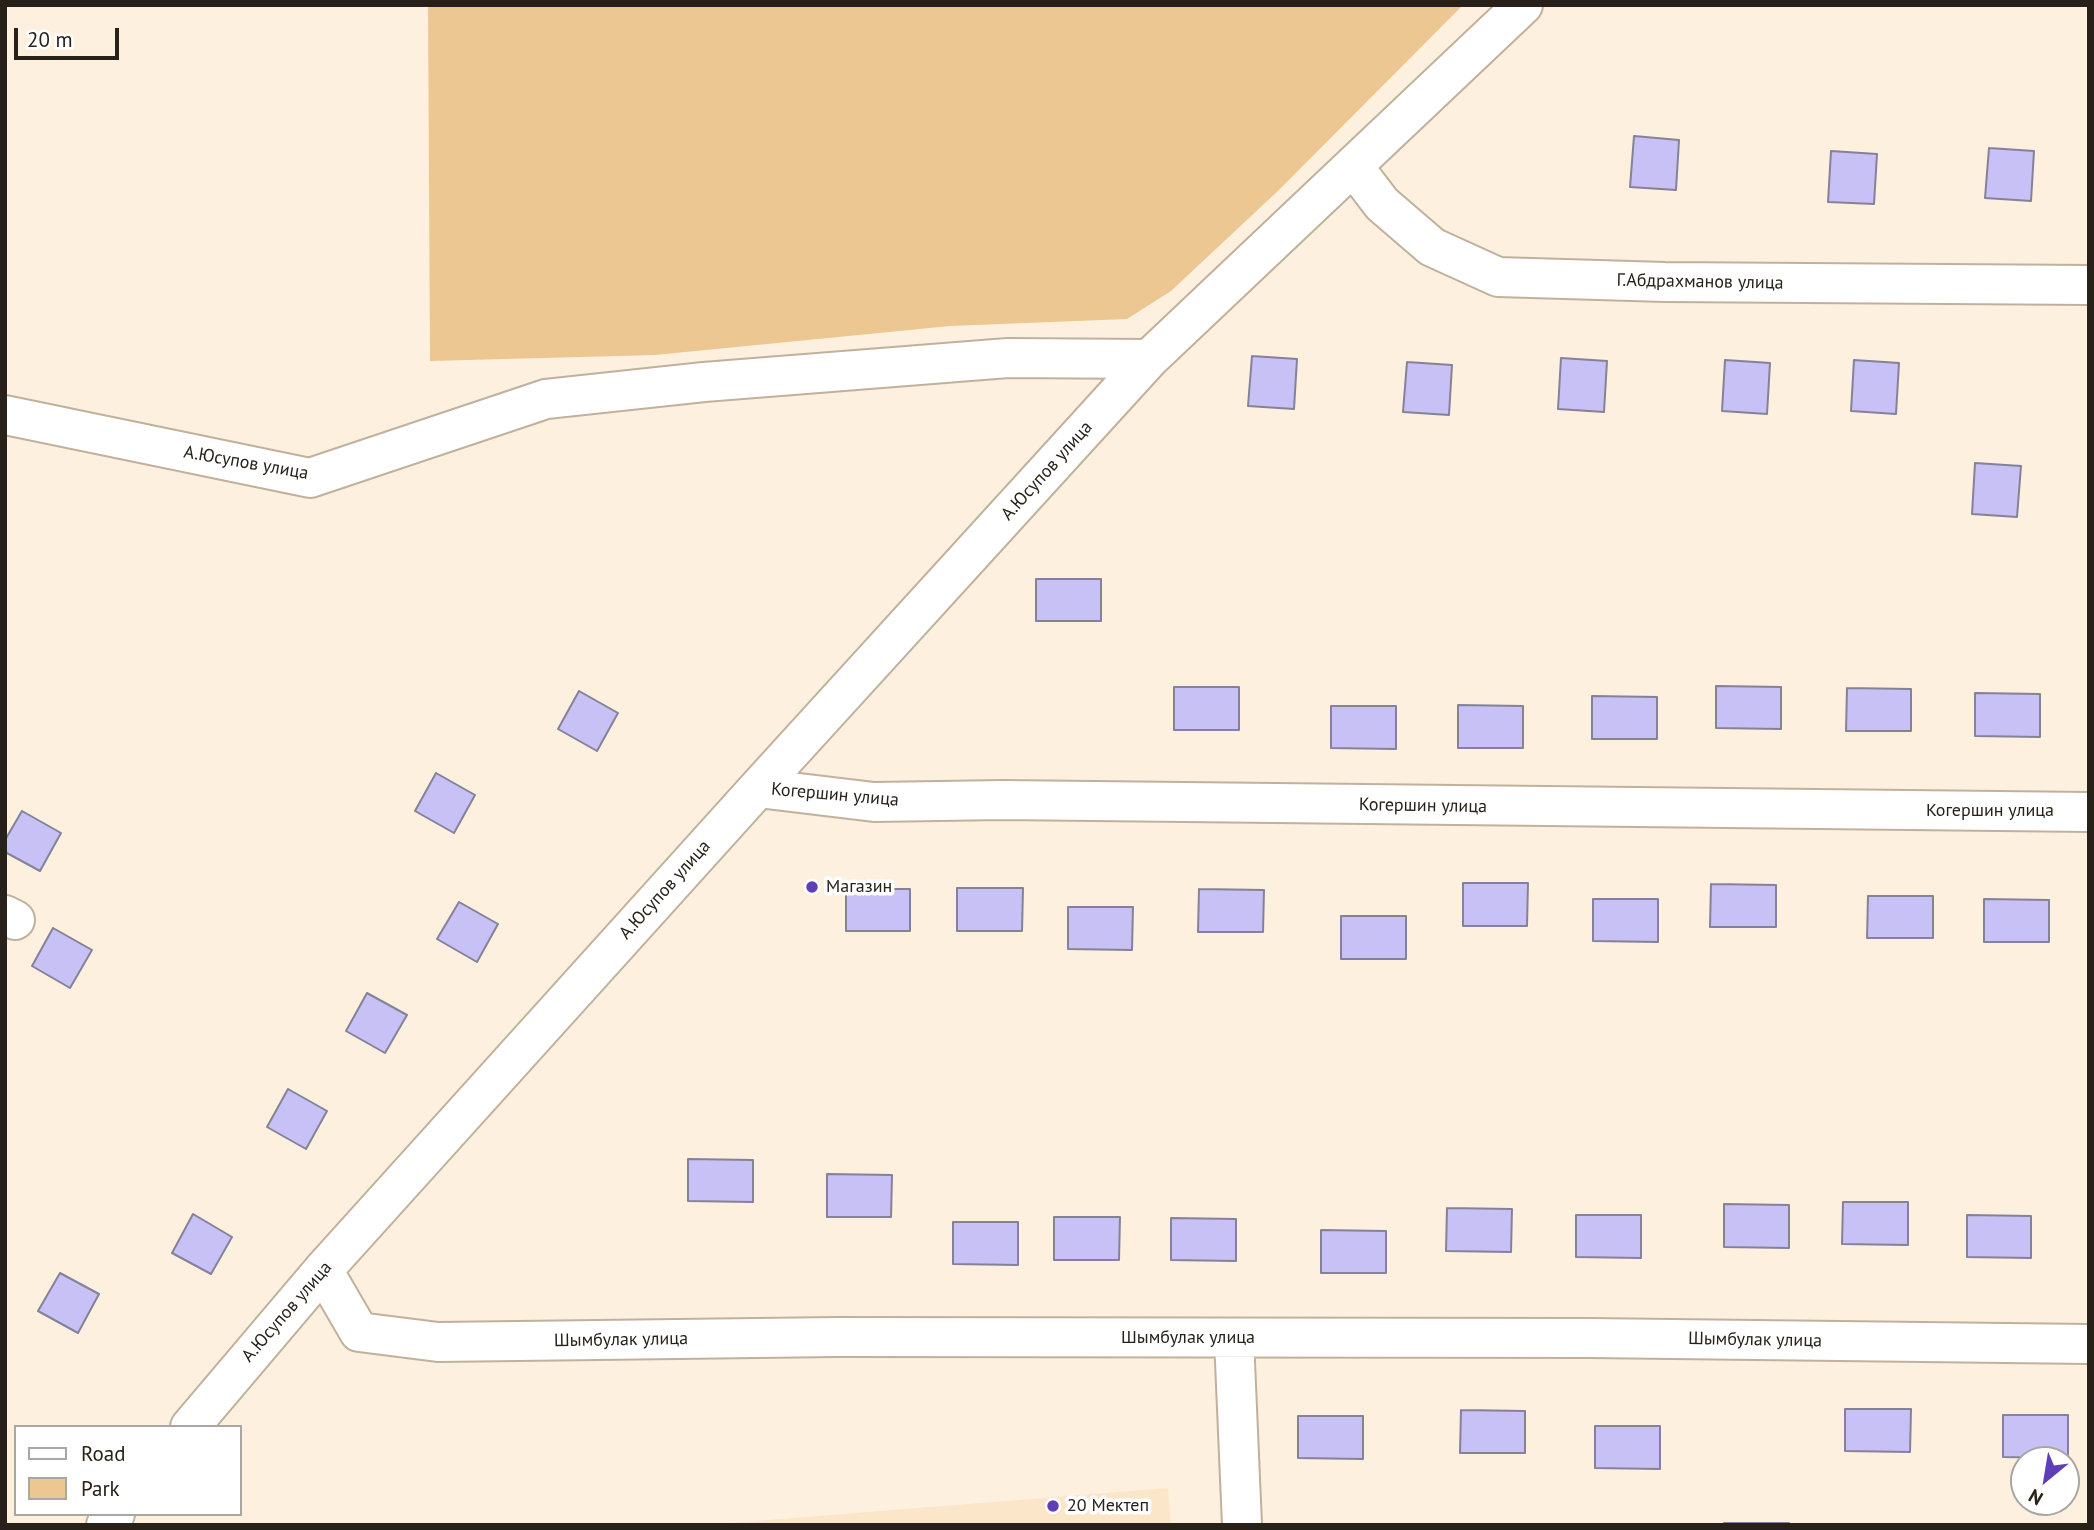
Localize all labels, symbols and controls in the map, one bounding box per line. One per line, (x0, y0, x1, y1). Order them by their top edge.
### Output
scale bar (18, 14, 122, 58)
text: 20 m (27, 26, 73, 53)
street label: Г.Абдрахманов улица (1616, 270, 1784, 294)
street label: А.Юсупов улица (997, 417, 1097, 525)
street label: А.Юсупов улица (182, 441, 310, 485)
street label: Когершин улица (770, 779, 900, 811)
street label: Когершин улица (1359, 794, 1487, 818)
street label: Когершин улица (1926, 800, 2054, 822)
street label: А.Юсупов улица (615, 836, 715, 944)
place label: Магазин (826, 876, 892, 898)
marker: Магазин (804, 879, 820, 895)
street label: А.Юсупов улица (237, 1257, 337, 1367)
street label: Шымбулак улица (1121, 1327, 1255, 1349)
street label: Шымбулак улица (554, 1328, 688, 1352)
street label: Шымбулак улица (1688, 1328, 1822, 1352)
legend (14, 1425, 242, 1516)
text: Road (81, 1440, 125, 1467)
north arrow (2010, 1446, 2080, 1516)
text: Park (81, 1475, 120, 1502)
text: N (2024, 1484, 2047, 1511)
place label: 20 Мектеп (1067, 1495, 1149, 1517)
marker: 20 Мектеп (1045, 1498, 1061, 1514)

